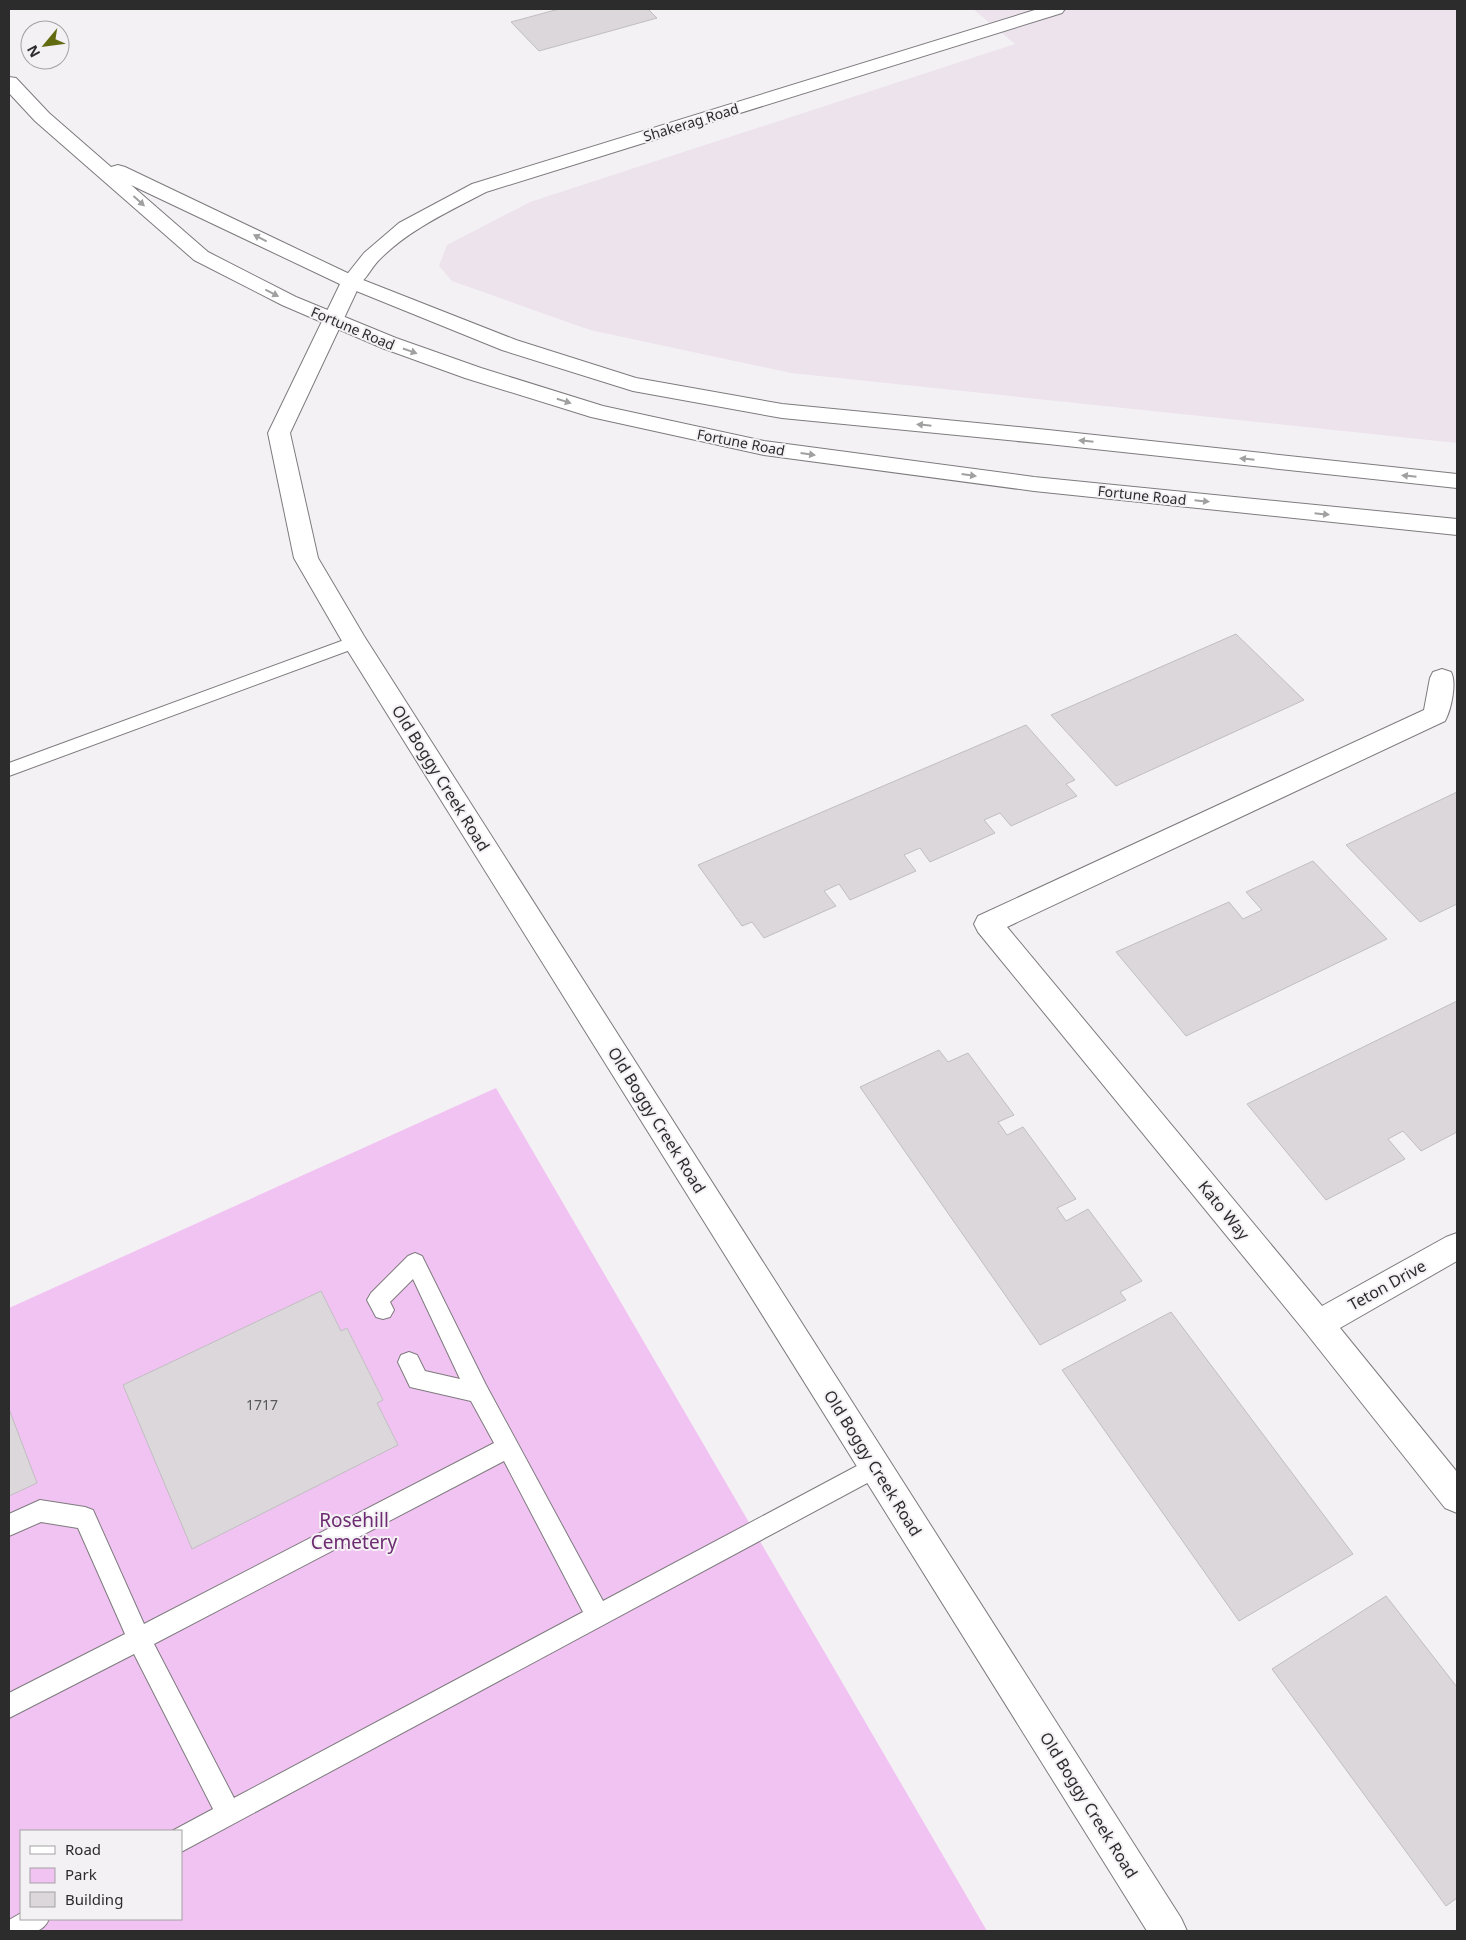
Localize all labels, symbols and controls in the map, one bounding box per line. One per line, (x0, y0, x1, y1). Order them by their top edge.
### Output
north arrow (20, 20, 70, 70)
text: N (22, 42, 44, 61)
street label: Shakerag Road (641, 98, 741, 146)
one-way arrow (133, 195, 145, 207)
one-way arrow (253, 234, 267, 242)
one-way arrow (265, 289, 279, 297)
street label: Fortune Road (308, 302, 398, 354)
one-way arrow (402, 348, 417, 355)
one-way arrow (557, 398, 572, 405)
one-way arrow (916, 421, 932, 429)
street label: Fortune Road (695, 424, 787, 460)
one-way arrow (1077, 437, 1093, 445)
one-way arrow (801, 450, 817, 458)
one-way arrow (1239, 455, 1255, 463)
one-way arrow (962, 471, 978, 479)
one-way arrow (1400, 472, 1416, 480)
street label: Fortune Road (1097, 481, 1187, 509)
one-way arrow (1195, 497, 1211, 505)
one-way arrow (1315, 510, 1331, 518)
street label: Old Boggy Creek Road (387, 701, 495, 855)
street label: Old Boggy Creek Road (603, 1043, 711, 1197)
street label: Kato Way (1193, 1176, 1255, 1245)
street label: Teton Drive (1344, 1255, 1430, 1315)
street label: Old Boggy Creek Road (819, 1386, 927, 1540)
house number: 1717 (246, 1395, 278, 1414)
park label: Rosehill Cemetery (311, 1507, 397, 1555)
street label: Old Boggy Creek Road (1035, 1728, 1143, 1882)
legend (20, 1830, 182, 1920)
text: Road (65, 1839, 101, 1859)
text: Park (65, 1864, 97, 1884)
text: Building (65, 1889, 123, 1909)

